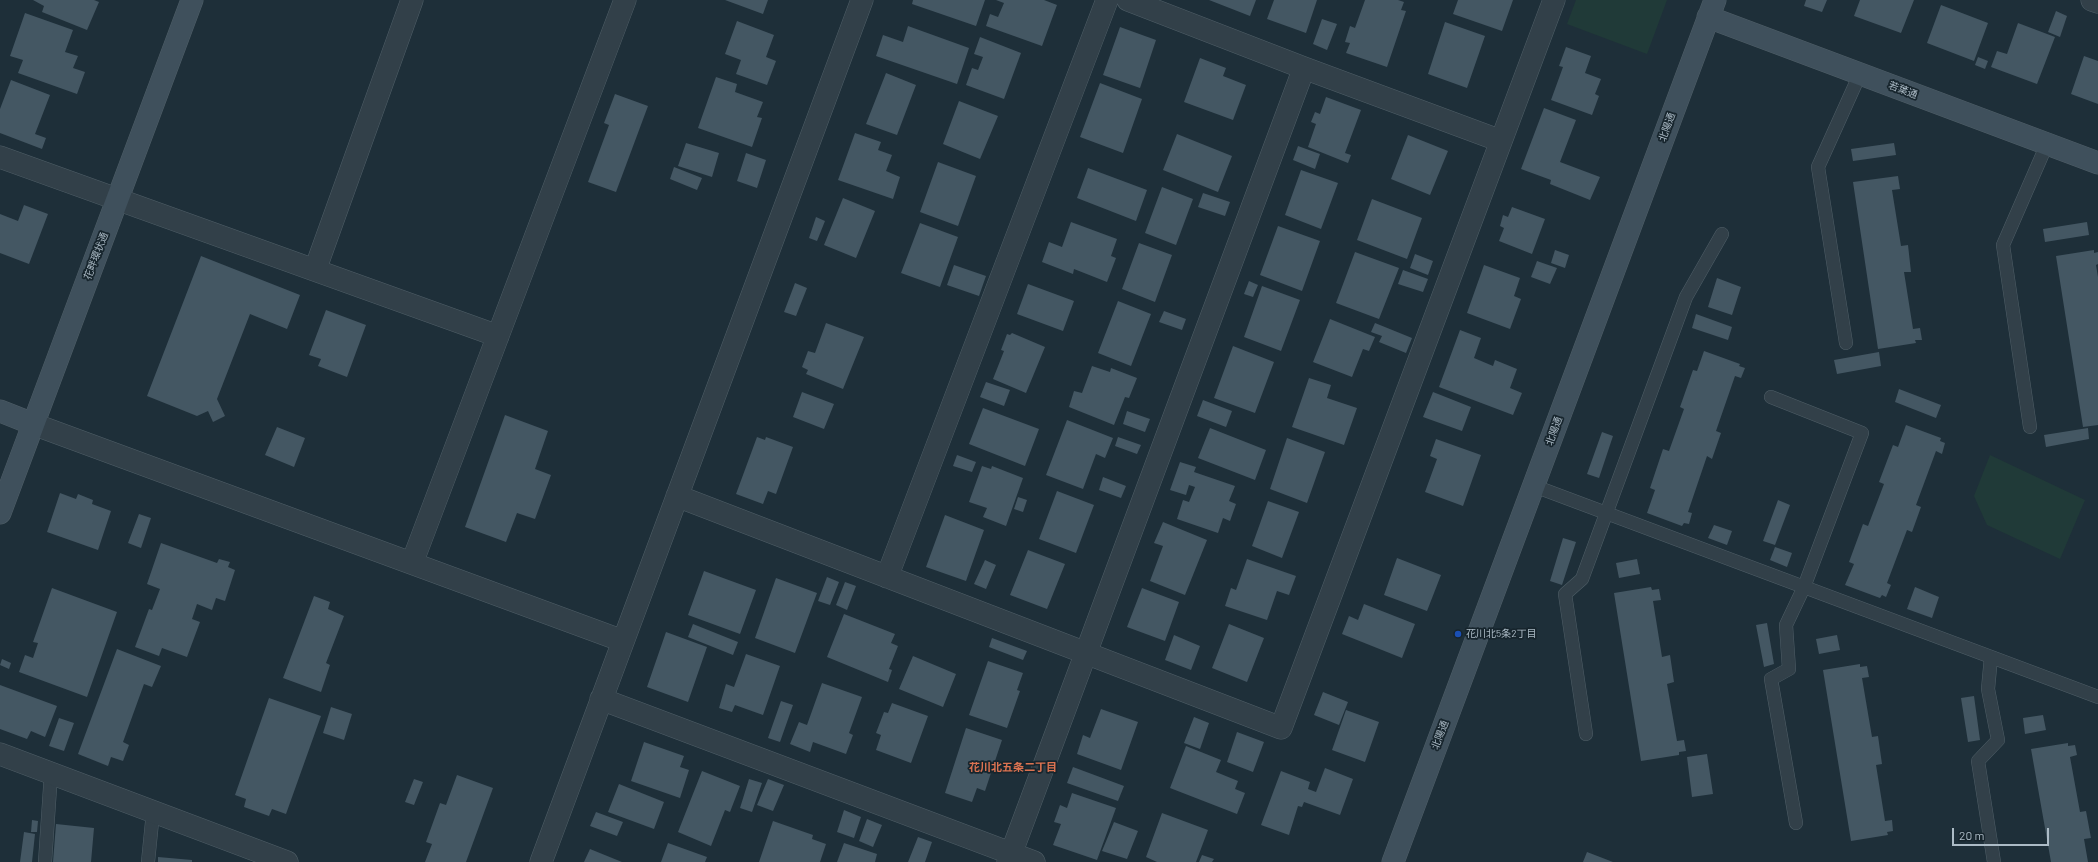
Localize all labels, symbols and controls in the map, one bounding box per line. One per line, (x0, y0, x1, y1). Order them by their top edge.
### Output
street label: 若葉通 (1887, 79, 1919, 101)
street label: 北陽通 (1656, 111, 1678, 143)
street label: 花畔環状通 (81, 231, 111, 281)
street label: 北陽通 (1543, 415, 1565, 447)
place label: 花川北5条2丁目 (1466, 628, 1536, 640)
marker: 花川北5条2丁目 (1453, 629, 1463, 639)
street label: 北陽通 (1429, 719, 1451, 751)
district label: 花川北五条二丁目 (969, 760, 1057, 774)
scale bar (1954, 820, 2051, 846)
text: 20 m (1959, 828, 1985, 842)

